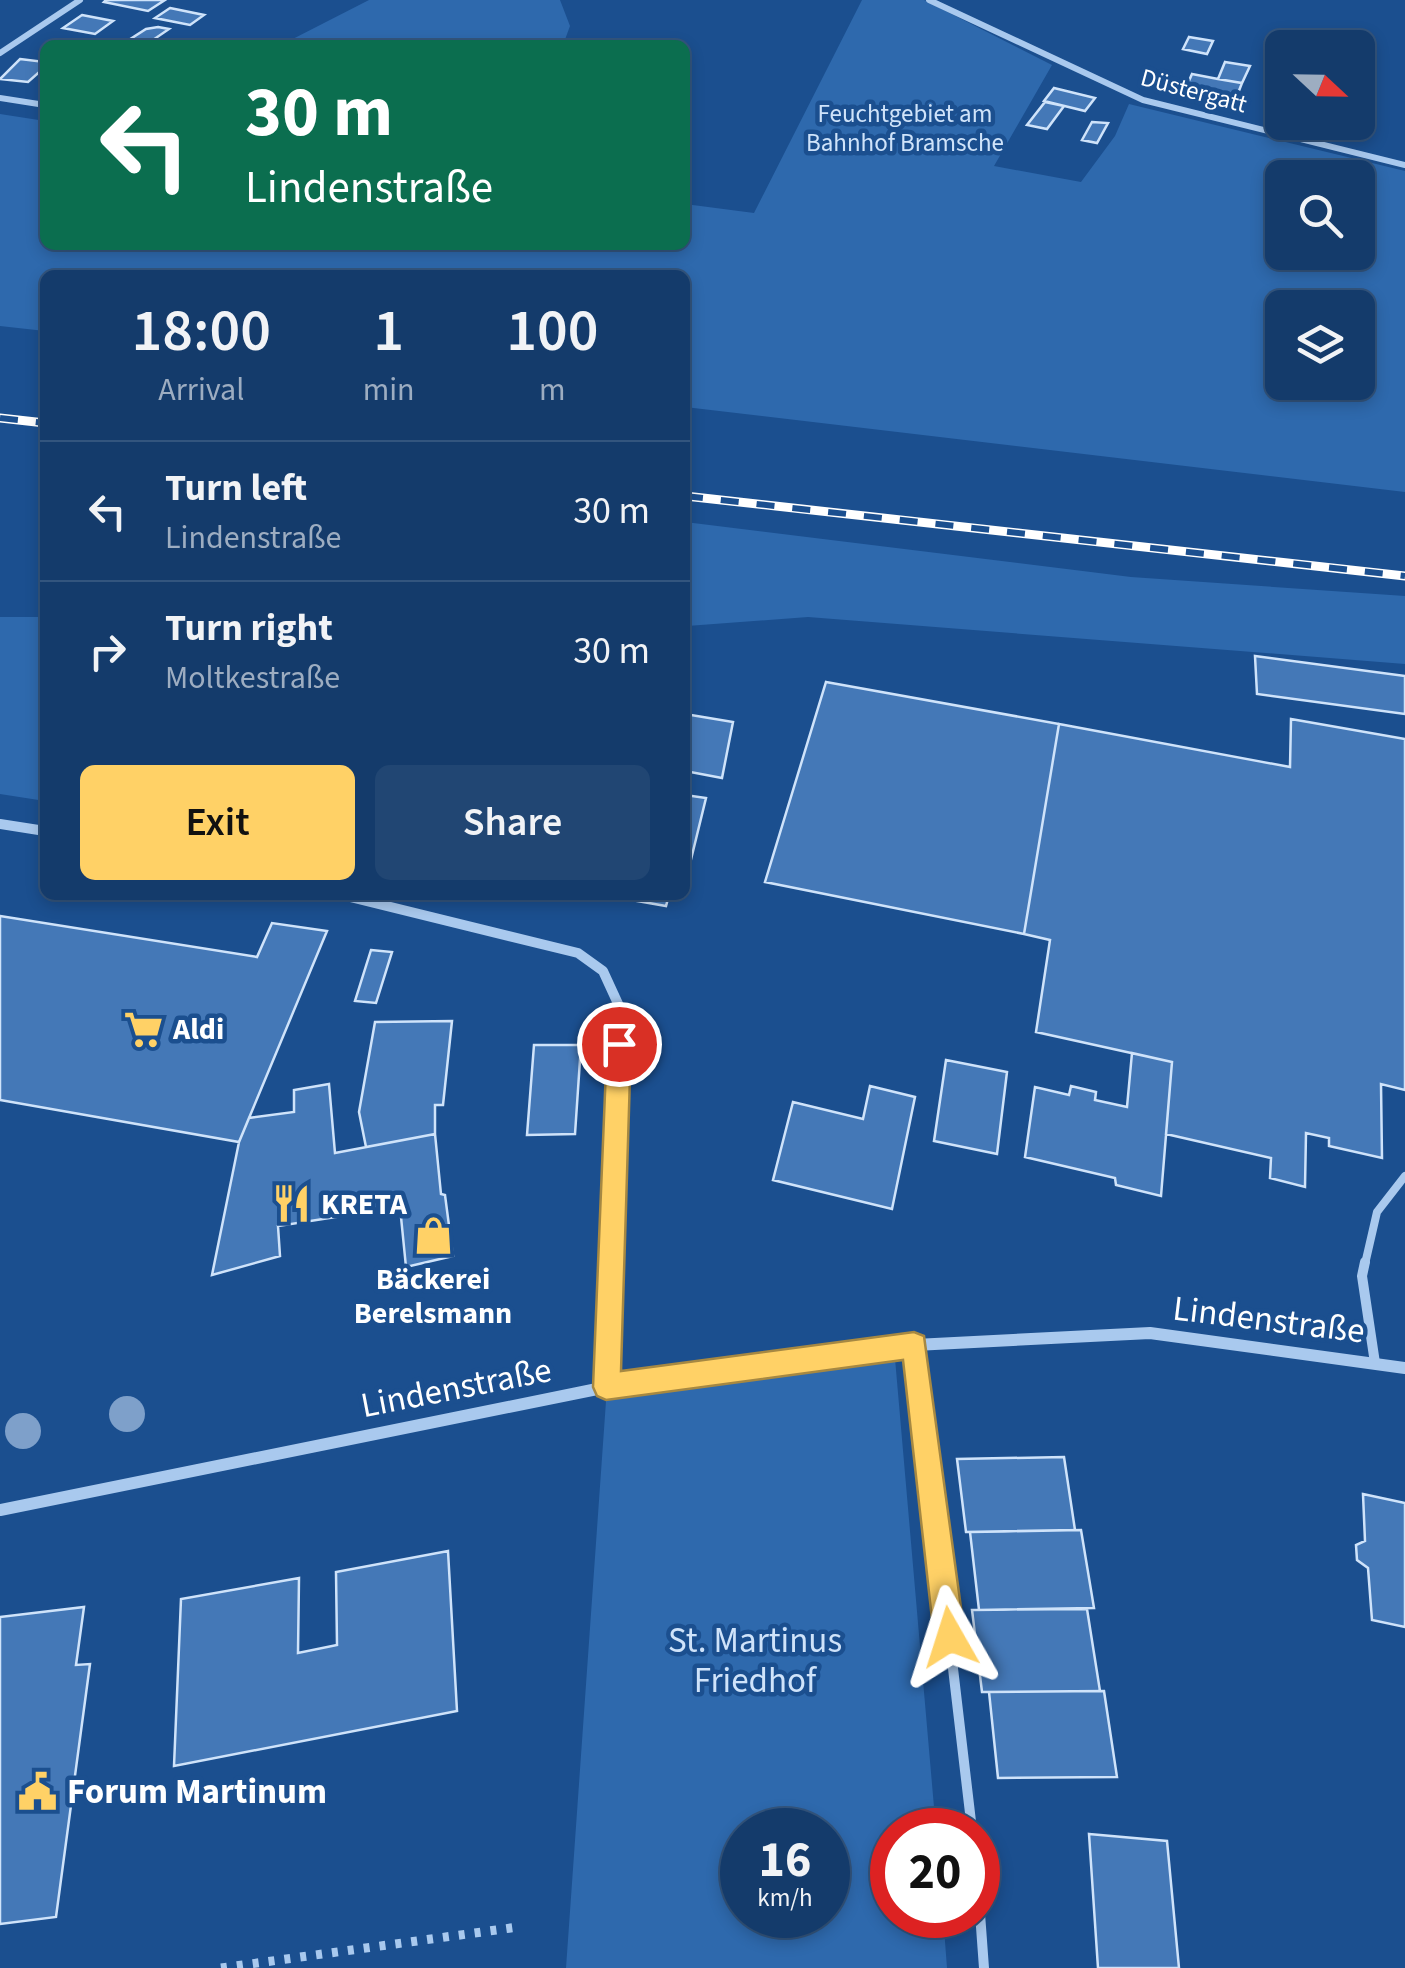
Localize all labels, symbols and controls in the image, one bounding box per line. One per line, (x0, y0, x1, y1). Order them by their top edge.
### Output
north arrow (1265, 30, 1375, 140)
map controls (1265, 30, 1375, 400)
street label: Düstergatt (1137, 60, 1251, 123)
text: 30 m (245, 63, 393, 163)
icon: left (80, 80, 210, 210)
park label: Feuchtgebiet am Bahnhof Bramsche (806, 96, 1004, 161)
text: Lindenstraße (245, 156, 493, 220)
button: search (1265, 160, 1375, 270)
text: 18:00 (132, 289, 271, 374)
text: 1 (373, 289, 404, 374)
text: 100 (506, 289, 598, 374)
button: layers (1265, 290, 1375, 400)
text: Arrival (158, 367, 244, 413)
text: min (363, 367, 415, 413)
text: m (539, 367, 566, 413)
text: Turn left (165, 461, 307, 515)
icon: left (80, 484, 135, 539)
text: 30 m (573, 484, 650, 538)
text: Lindenstraße (165, 515, 341, 561)
text: Turn right (165, 601, 333, 655)
icon: right (80, 624, 135, 679)
text: 30 m (573, 624, 650, 678)
text: Moltkestraße (165, 655, 340, 701)
button: Exit (80, 765, 355, 880)
button: Share (375, 765, 650, 880)
pin (577, 1002, 662, 1087)
supermarket icon: Aldi (122, 1008, 164, 1050)
place label: Aldi (172, 1008, 224, 1051)
icon: arrive (592, 1017, 647, 1072)
restaurant icon: KRETA (270, 1183, 312, 1225)
place label: KRETA (321, 1183, 408, 1226)
shop icon: Bäckerei Berelsmann (412, 1214, 454, 1256)
place label: Bäckerei Berelsmann (354, 1258, 512, 1335)
street label: Lindenstraße (1170, 1283, 1368, 1357)
street label: Lindenstraße (357, 1345, 556, 1431)
position arrow (898, 1585, 1002, 1689)
park label: St. Martinus Friedhof (668, 1616, 842, 1706)
place label: Forum Martinum (67, 1767, 327, 1817)
public building icon: Forum Martinum (16, 1770, 58, 1812)
speed limit sign: 20 (870, 1808, 1000, 1938)
text: 16 (759, 1825, 811, 1896)
text: km/h (757, 1880, 813, 1916)

